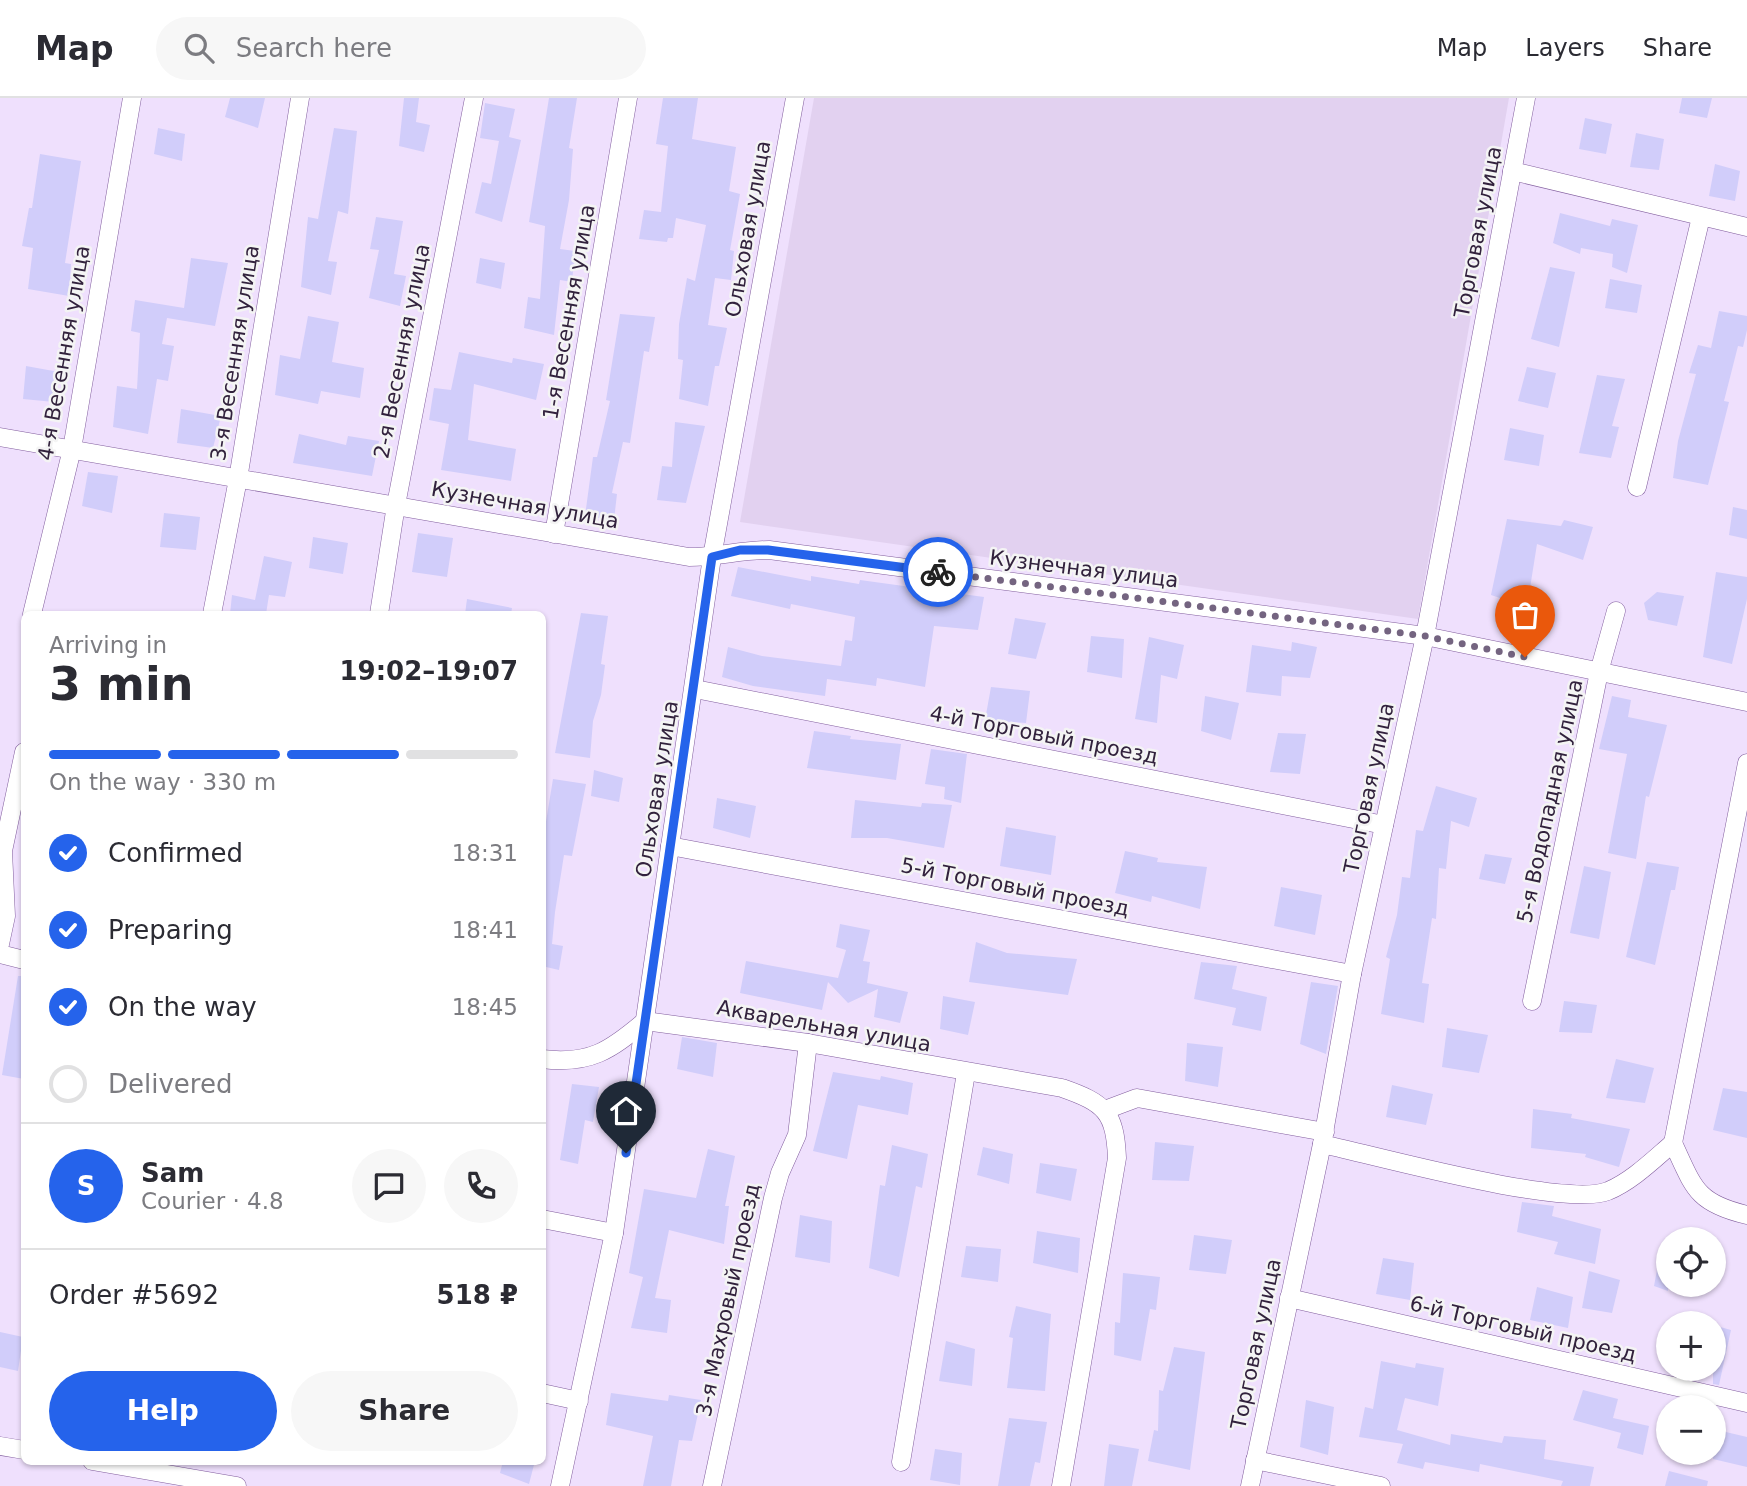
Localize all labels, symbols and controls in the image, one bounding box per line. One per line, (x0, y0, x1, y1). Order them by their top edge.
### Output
search box (156, 17, 646, 80)
text: Map (35, 29, 114, 68)
icon: search (180, 29, 218, 67)
text: Search here (236, 33, 392, 63)
text: Map (1437, 34, 1487, 62)
text: Layers (1525, 34, 1605, 62)
text: Share (1643, 34, 1712, 62)
street label: Ольховая улица (721, 139, 775, 319)
street label: Торговая улица (1449, 144, 1506, 321)
street label: 1-я Весенняя улица (538, 203, 600, 421)
street label: 2-я Весенняя улица (369, 242, 435, 460)
street label: 3-я Весенняя улица (206, 243, 264, 463)
street label: 4-я Весенняя улица (33, 244, 95, 462)
street label: Кузнечная улица (429, 477, 621, 533)
courier (903, 537, 973, 607)
street label: Кузнечная улица (988, 546, 1180, 592)
icon: bike (919, 553, 957, 591)
pin (1495, 585, 1555, 657)
icon: bag (1506, 596, 1544, 634)
text: Arriving in (49, 632, 167, 658)
text: 19:02–19:07 (339, 656, 518, 686)
text: 3 min (49, 657, 193, 711)
street label: 5-я Водопадная улица (1512, 677, 1588, 925)
street label: Ольховая улица (631, 699, 683, 879)
street label: Торговая улица (1339, 700, 1399, 877)
street label: 4-й Торговый проезд (928, 701, 1160, 769)
text: On the way · 330 m (49, 769, 276, 795)
icon: check (49, 834, 87, 872)
text: Confirmed (108, 838, 243, 868)
text: 18:31 (452, 840, 518, 866)
street label: 5-й Торговый проезд (899, 853, 1131, 921)
icon: check (49, 911, 87, 949)
text: Preparing (108, 915, 233, 945)
text: 18:41 (452, 917, 518, 943)
icon: check (49, 988, 87, 1026)
text: On the way (108, 992, 257, 1022)
text: 18:45 (452, 994, 518, 1020)
street label: Акварельная улица (715, 995, 933, 1057)
text: Delivered (108, 1069, 232, 1099)
pin (596, 1081, 656, 1153)
icon: home (607, 1092, 645, 1130)
button: chat (352, 1149, 426, 1223)
button: phone (444, 1149, 518, 1223)
text: Sam (141, 1158, 204, 1188)
text: S (77, 1171, 95, 1201)
street label: 3-я Махровый проезд (692, 1181, 764, 1419)
text: Courier · 4.8 (141, 1188, 284, 1214)
map controls (1656, 1227, 1726, 1465)
button: locate (1656, 1227, 1726, 1297)
street label: Торговая улица (1226, 1256, 1286, 1433)
text: Order #5692 (49, 1280, 219, 1310)
text: 518 ₽ (437, 1280, 518, 1310)
street label: 6-й Торговый проезд (1407, 1291, 1639, 1367)
button: + (1656, 1311, 1726, 1381)
button: Help (49, 1371, 277, 1451)
button: Share (291, 1371, 518, 1451)
button: − (1656, 1395, 1726, 1465)

